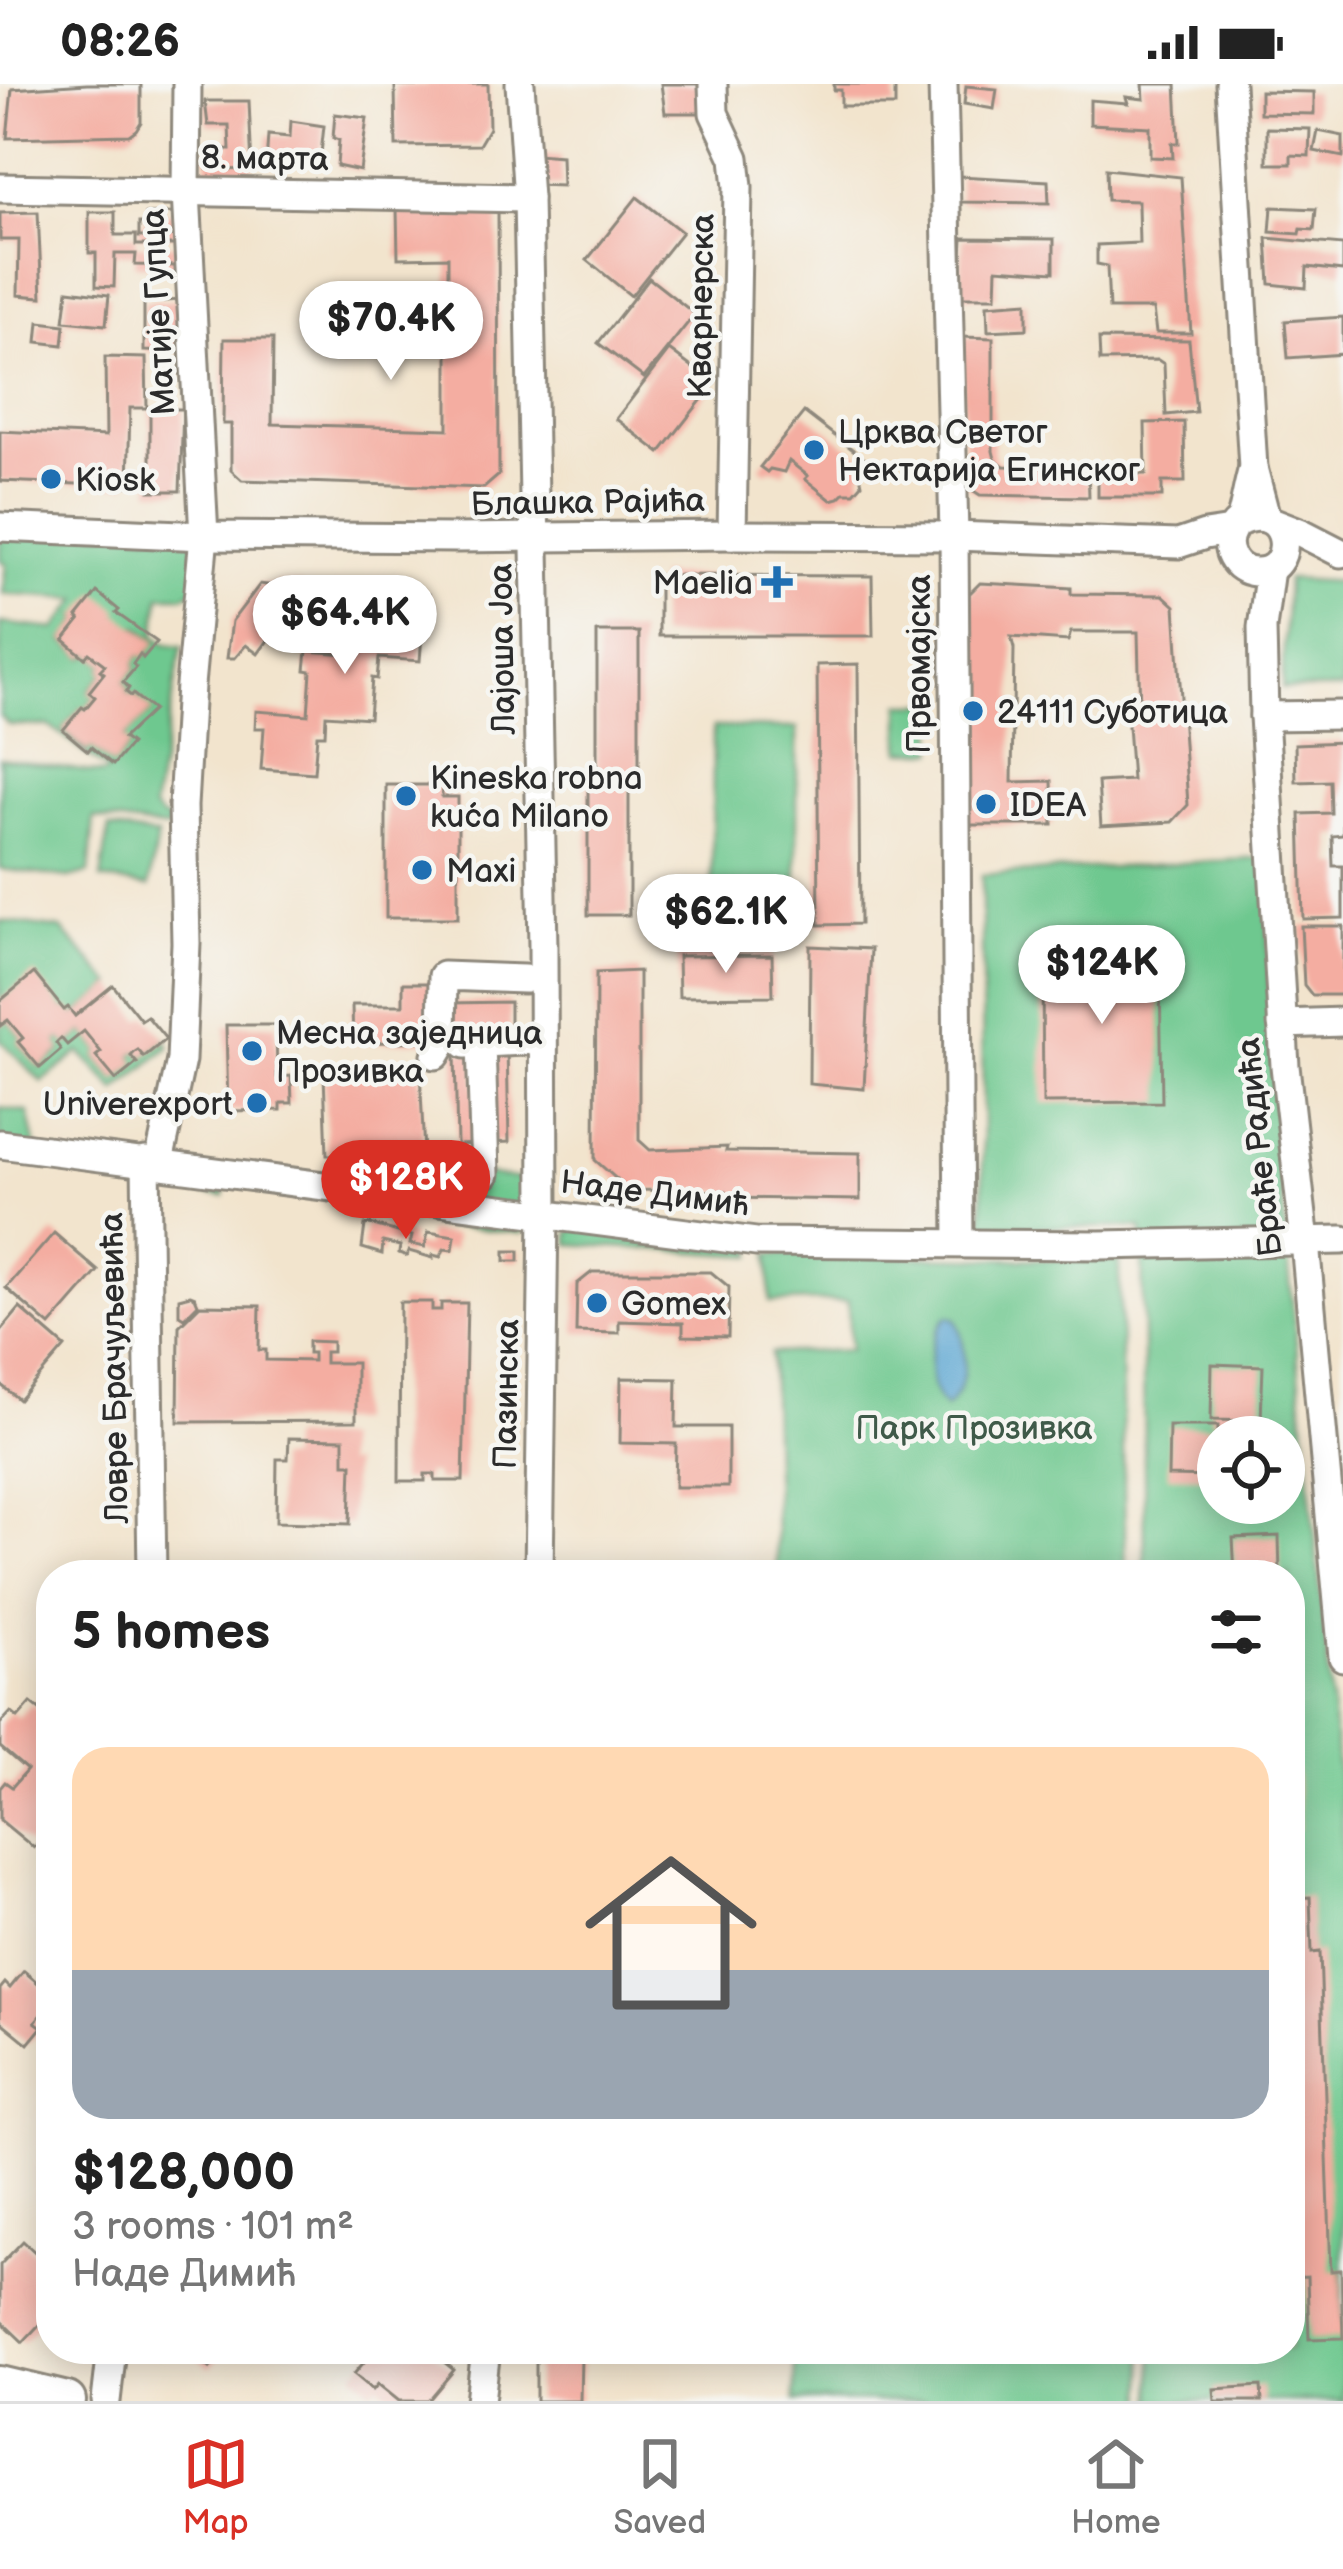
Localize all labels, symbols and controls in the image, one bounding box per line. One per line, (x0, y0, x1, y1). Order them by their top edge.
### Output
text: 08:26 (60, 15, 180, 70)
street label: 8. марта (201, 138, 329, 180)
street label: Матије Гупца (134, 207, 184, 416)
street label: Кварнерска (680, 213, 724, 399)
pin: $70.4K (293, 281, 489, 383)
text: $70.4K (326, 296, 456, 343)
place label: Црква Светог Нектарија Егинског (838, 413, 1141, 491)
marker: Црква Светог Нектарија Егинског (801, 437, 827, 463)
place label: Kiosk (75, 461, 156, 501)
marker: Kiosk (38, 466, 64, 492)
street label: Блашка Рајића (471, 481, 706, 525)
street label: Лајоша Јоа (482, 563, 525, 736)
place label: Maelia (653, 564, 753, 604)
marker: Maelia (764, 569, 790, 595)
street label: Првомајска (900, 574, 940, 754)
pin: $64.4K (247, 575, 443, 677)
text: $64.4K (280, 590, 410, 637)
place label: 24111 Суботица (997, 693, 1228, 733)
marker: 24111 Суботица (960, 698, 986, 724)
place label: Kineska robna kuća Milano (430, 759, 643, 837)
marker: Kineska robna kuća Milano (393, 783, 419, 809)
place label: IDEA (1010, 786, 1087, 826)
marker: IDEA (973, 791, 999, 817)
place label: Maxi (446, 852, 516, 892)
marker: Maxi (409, 857, 435, 883)
pin: $62.1K (628, 874, 824, 976)
text: $62.1K (664, 889, 788, 936)
pin: $124K (1018, 925, 1186, 1027)
text: $124K (1045, 940, 1159, 987)
place label: Месна заједница Прозивка (276, 1014, 543, 1092)
street label: Браће Радића (1229, 1036, 1291, 1258)
marker: Месна заједница Прозивка (239, 1038, 265, 1064)
place label: Univerexport (42, 1085, 233, 1125)
marker: Univerexport (244, 1090, 270, 1116)
pin: $128K (322, 1140, 490, 1242)
text: $128K (348, 1155, 464, 1202)
street label: Наде Димић (558, 1163, 751, 1225)
street label: Ловре Брачуљевића (92, 1212, 138, 1525)
place label: Gomex (621, 1285, 727, 1325)
marker: Gomex (584, 1290, 610, 1316)
street label: Пазинска (486, 1319, 528, 1469)
park label: Парк Прозивка (855, 1409, 1093, 1449)
map controls (1197, 1416, 1305, 1524)
button: locate (1197, 1416, 1305, 1524)
icon: filters (1203, 1599, 1269, 1665)
text: 5 homes (72, 1602, 270, 1663)
icon: home (563, 1825, 779, 2041)
text: $128,000 (72, 2143, 295, 2204)
text: 3 rooms · 101 m² (72, 2204, 354, 2251)
text: Наде Димић (72, 2251, 296, 2298)
tab: Map (182, 2431, 249, 2543)
tab: Saved (613, 2431, 706, 2543)
tab: Home (1071, 2431, 1161, 2543)

